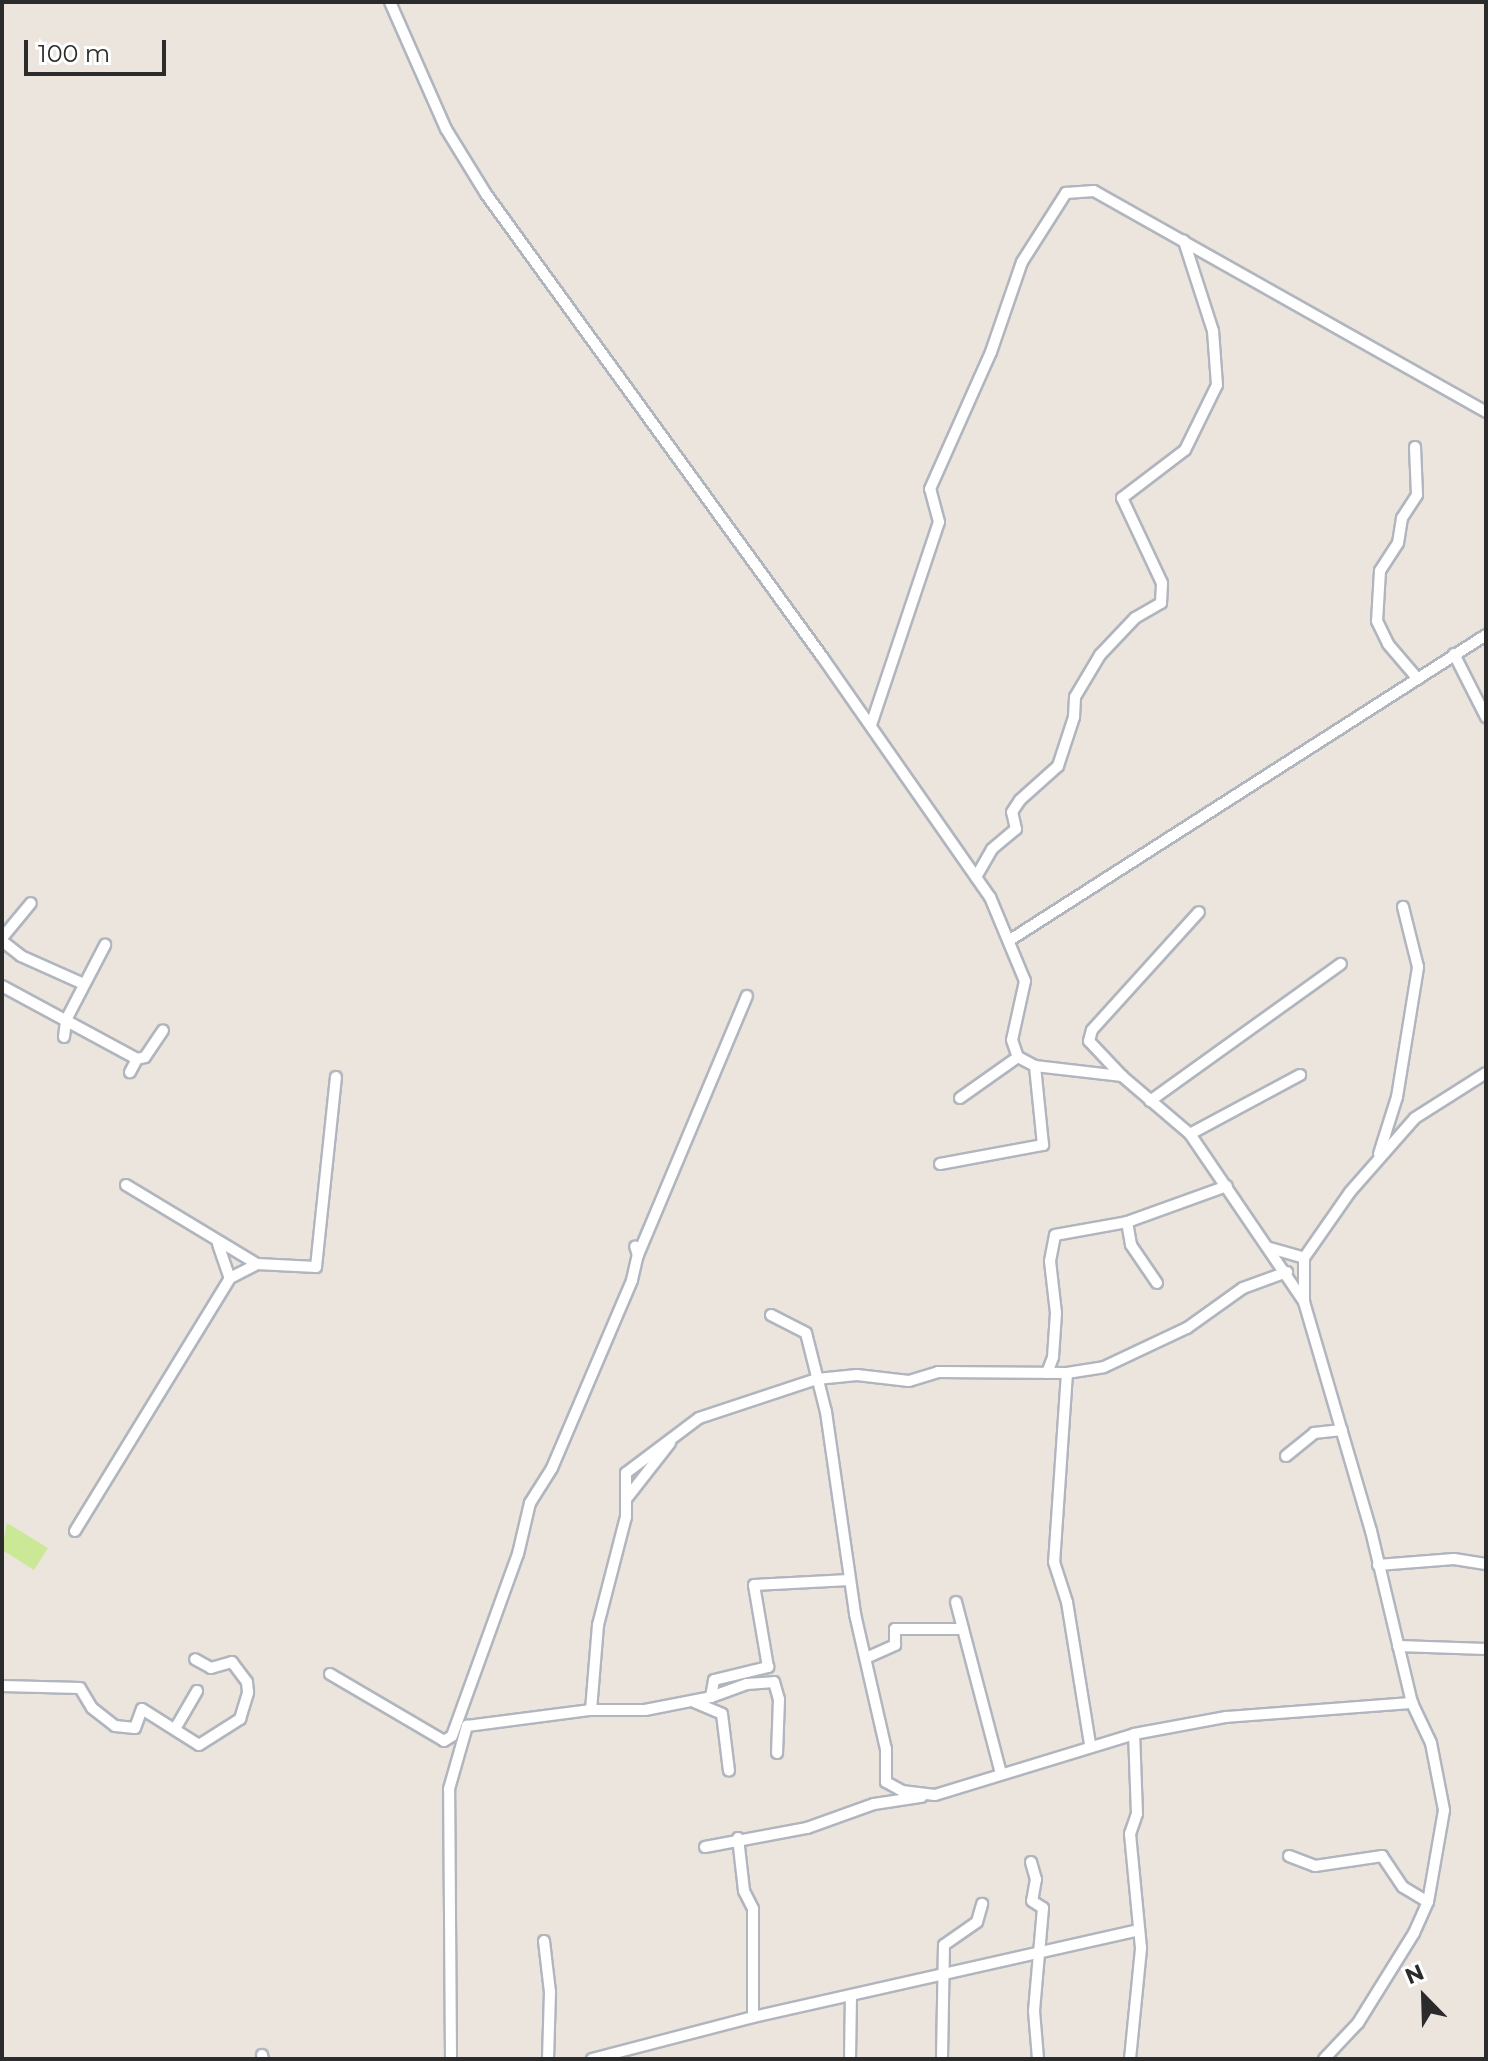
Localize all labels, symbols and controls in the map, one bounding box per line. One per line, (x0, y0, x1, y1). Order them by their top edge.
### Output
scale bar (28, 24, 170, 74)
text: 100 m (38, 39, 110, 68)
north arrow (1384, 1957, 1464, 2037)
text: N (1401, 1959, 1428, 1990)

